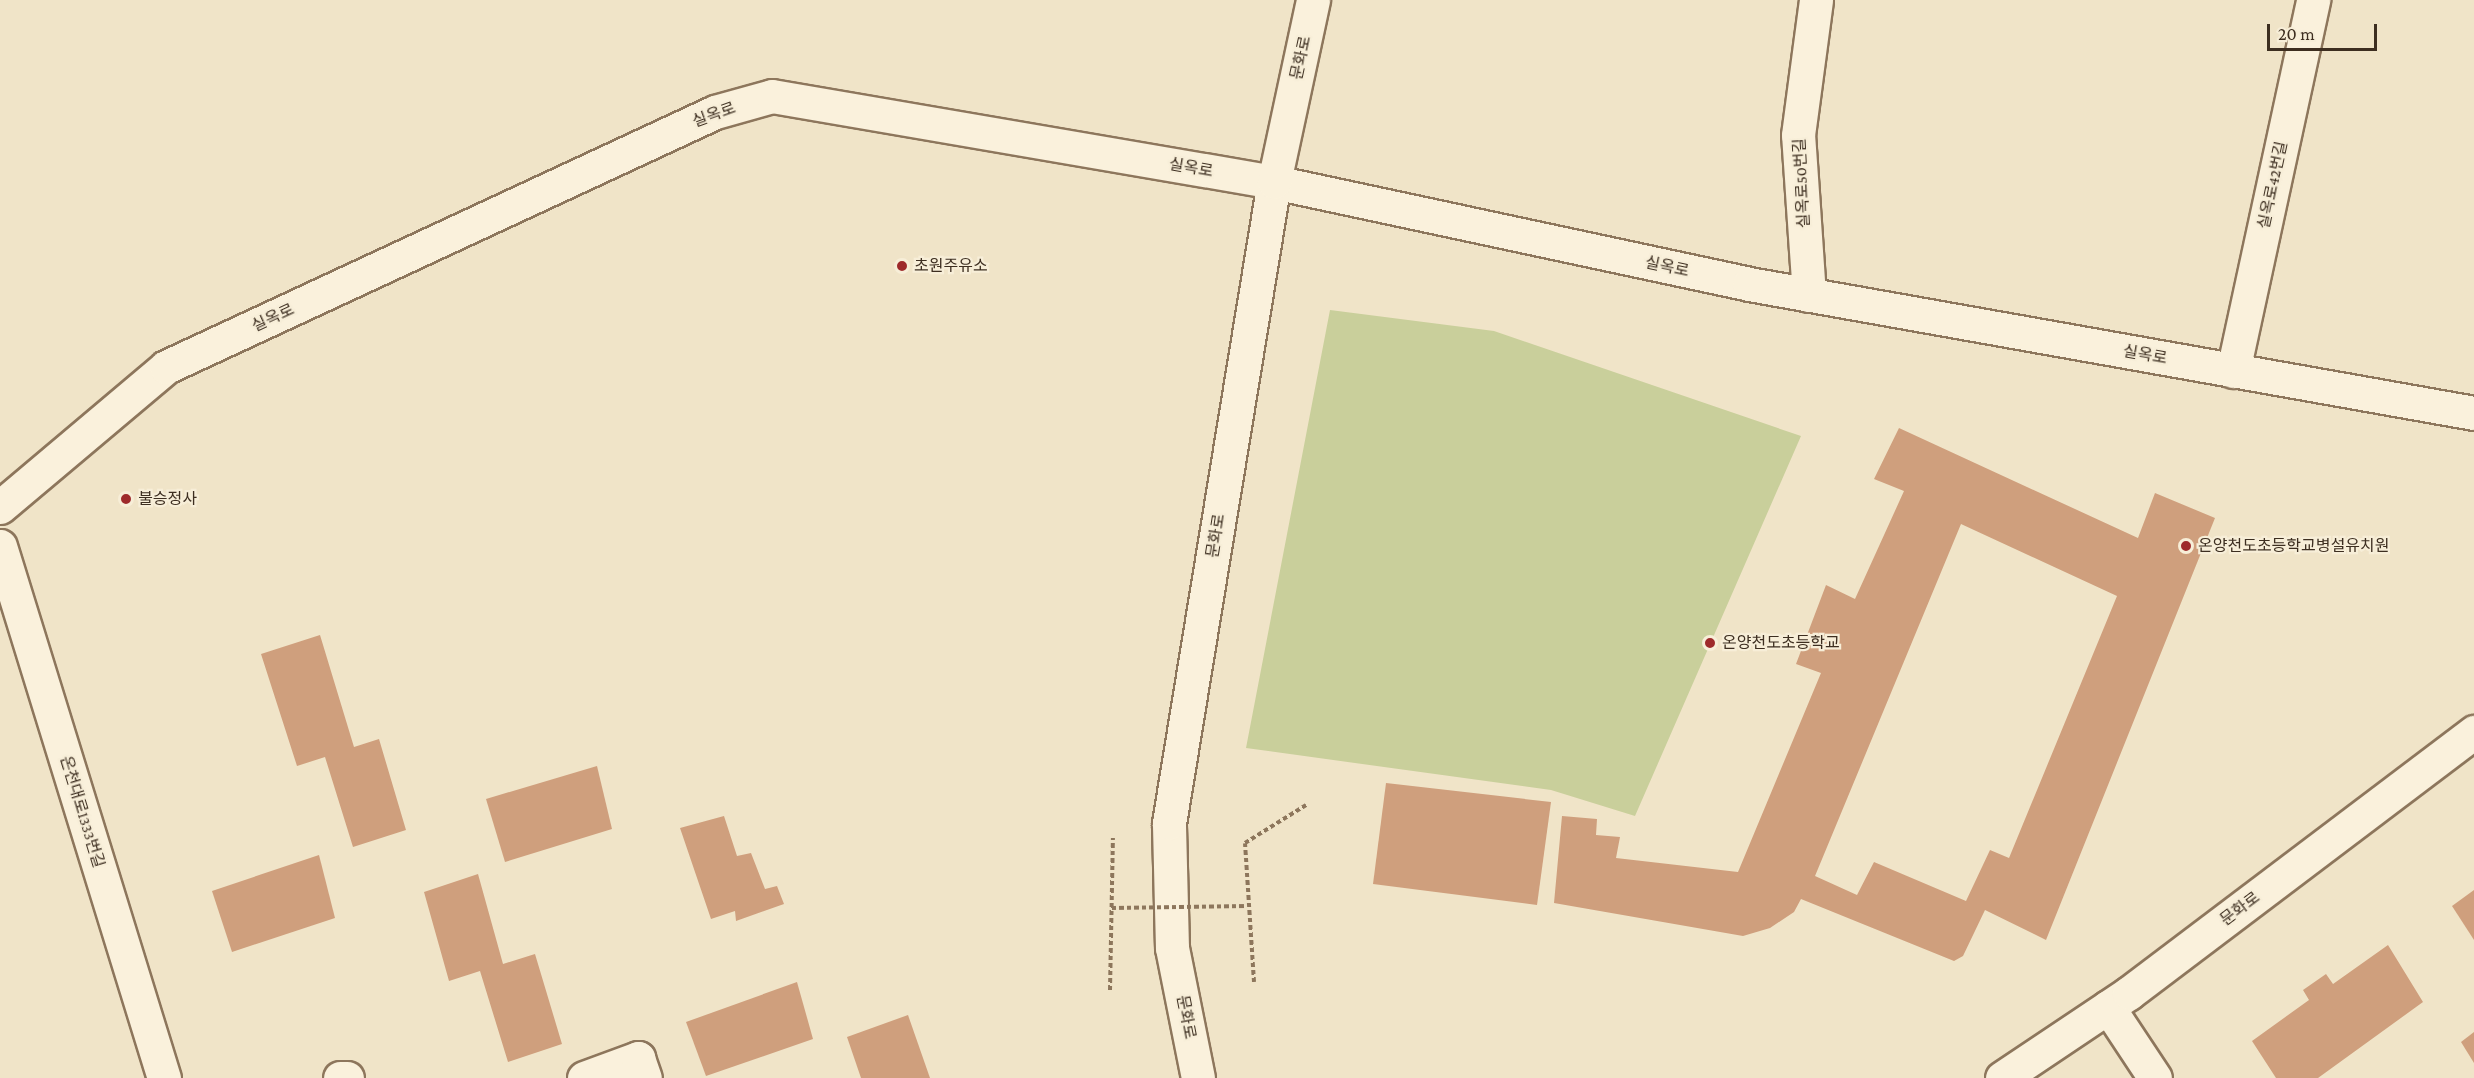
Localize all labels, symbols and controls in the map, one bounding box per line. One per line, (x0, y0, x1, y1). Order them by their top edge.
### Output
scale bar (2270, 12, 2380, 50)
text: 20 m (2278, 24, 2315, 44)
street label: 문화로 (1287, 34, 1315, 82)
street label: 실옥로 (690, 98, 738, 132)
street label: 실옥로50번길 (1790, 137, 1814, 229)
street label: 실옥로42번길 (2254, 139, 2292, 231)
street label: 실옥로 (1168, 155, 1214, 181)
street label: 실옥로 (1643, 253, 1691, 281)
place label: 초원주유소 (914, 256, 988, 276)
marker: 초원주유소 (895, 259, 909, 273)
street label: 실옥로 (249, 300, 297, 336)
street label: 실옥로 (2122, 342, 2168, 368)
place label: 불승정사 (138, 489, 197, 509)
marker: 불승정사 (119, 492, 133, 506)
street label: 문화로 (1203, 513, 1229, 559)
place label: 온양천도초등학교병설유치원 (2198, 536, 2389, 556)
marker: 온양천도초등학교병설유치원 (2179, 539, 2193, 553)
place label: 온양천도초등학교 (1722, 633, 1840, 653)
marker: 온양천도초등학교 (1703, 636, 1717, 650)
street label: 온천대로1333번길 (56, 754, 108, 870)
street label: 문화로 (2217, 888, 2263, 930)
street label: 문화로 (1172, 993, 1200, 1041)

